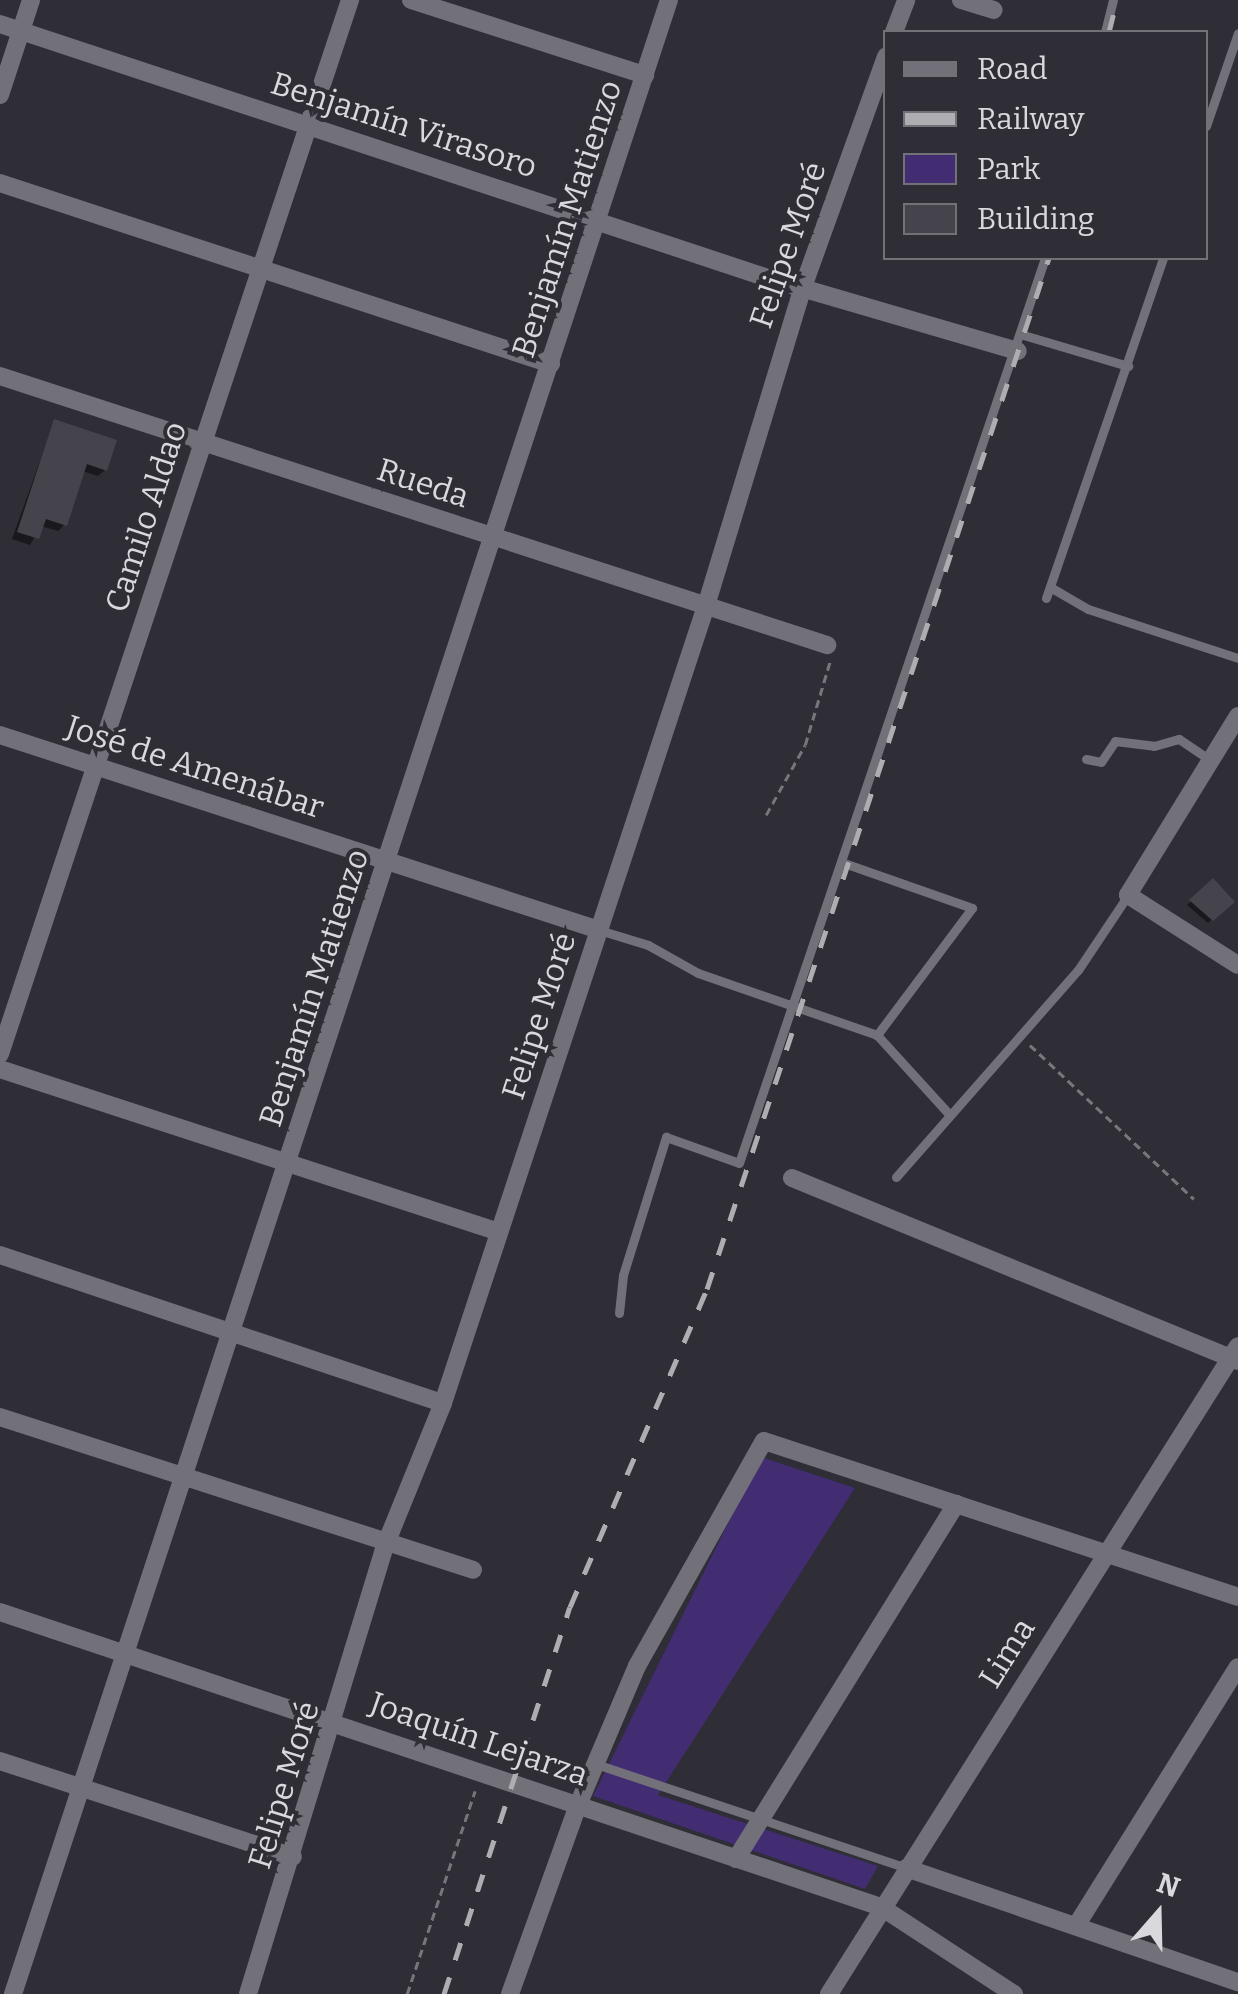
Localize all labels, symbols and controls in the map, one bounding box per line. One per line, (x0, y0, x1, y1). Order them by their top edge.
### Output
legend (883, 30, 1208, 260)
text: Road (977, 51, 1048, 87)
street label: Benjamín Virasoro (266, 64, 542, 186)
street label: Benjamín Matienzo (504, 76, 630, 362)
text: Railway (977, 101, 1084, 137)
text: Park (977, 151, 1040, 187)
street label: Felipe Moré (742, 157, 834, 333)
text: Building (977, 201, 1095, 237)
street label: Camilo Aldao (97, 417, 195, 617)
street label: Rueda (372, 450, 474, 516)
street label: José de Amenábar (61, 707, 329, 827)
street label: Benjamín Matienzo (251, 845, 377, 1131)
street label: Felipe Moré (494, 928, 584, 1104)
street label: Lima (971, 1611, 1043, 1695)
street label: Joaquín Lejarza (365, 1684, 593, 1794)
street label: Felipe Moré (240, 1697, 328, 1873)
north arrow (1108, 1864, 1208, 1964)
text: N (1153, 1866, 1184, 1905)

